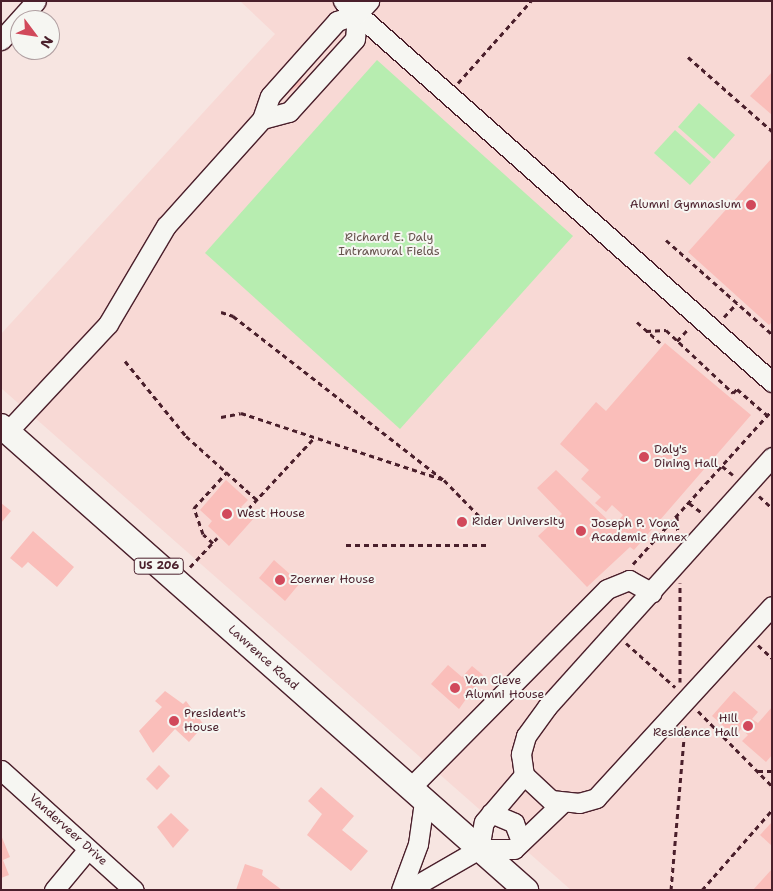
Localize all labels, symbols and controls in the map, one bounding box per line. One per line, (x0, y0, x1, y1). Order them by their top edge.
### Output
north arrow (10, 10, 60, 60)
text: N (36, 33, 58, 52)
place label: Alumni Gymnasium (630, 198, 741, 212)
marker: Alumni Gymnasium (745, 199, 757, 211)
park label: Richard E. Daly Intramural Fields (338, 231, 440, 259)
place label: Daly's Dining Hall (654, 443, 718, 471)
marker: Daly's Dining Hall (638, 451, 650, 463)
place label: West House (237, 507, 305, 521)
marker: West House (221, 508, 233, 520)
place label: Rider University (472, 515, 565, 529)
marker: Rider University (456, 516, 468, 528)
place label: Joseph P. Vona Academic Annex (591, 517, 687, 545)
marker: Joseph P. Vona Academic Annex (575, 525, 587, 537)
road number: US 206 (133, 558, 185, 574)
place label: Zoerner House (290, 573, 375, 587)
marker: Zoerner House (274, 574, 286, 586)
street label: Lawrence Road (225, 623, 301, 693)
place label: Van Cleve Alumni House (465, 674, 544, 702)
marker: Van Cleve Alumni House (449, 682, 461, 694)
place label: President's House (184, 707, 246, 735)
place label: Hill Residence Hall (653, 712, 738, 740)
marker: President's House (168, 715, 180, 727)
marker: Hill Residence Hall (742, 720, 754, 732)
street label: Vanderveer Drive (26, 791, 110, 869)

